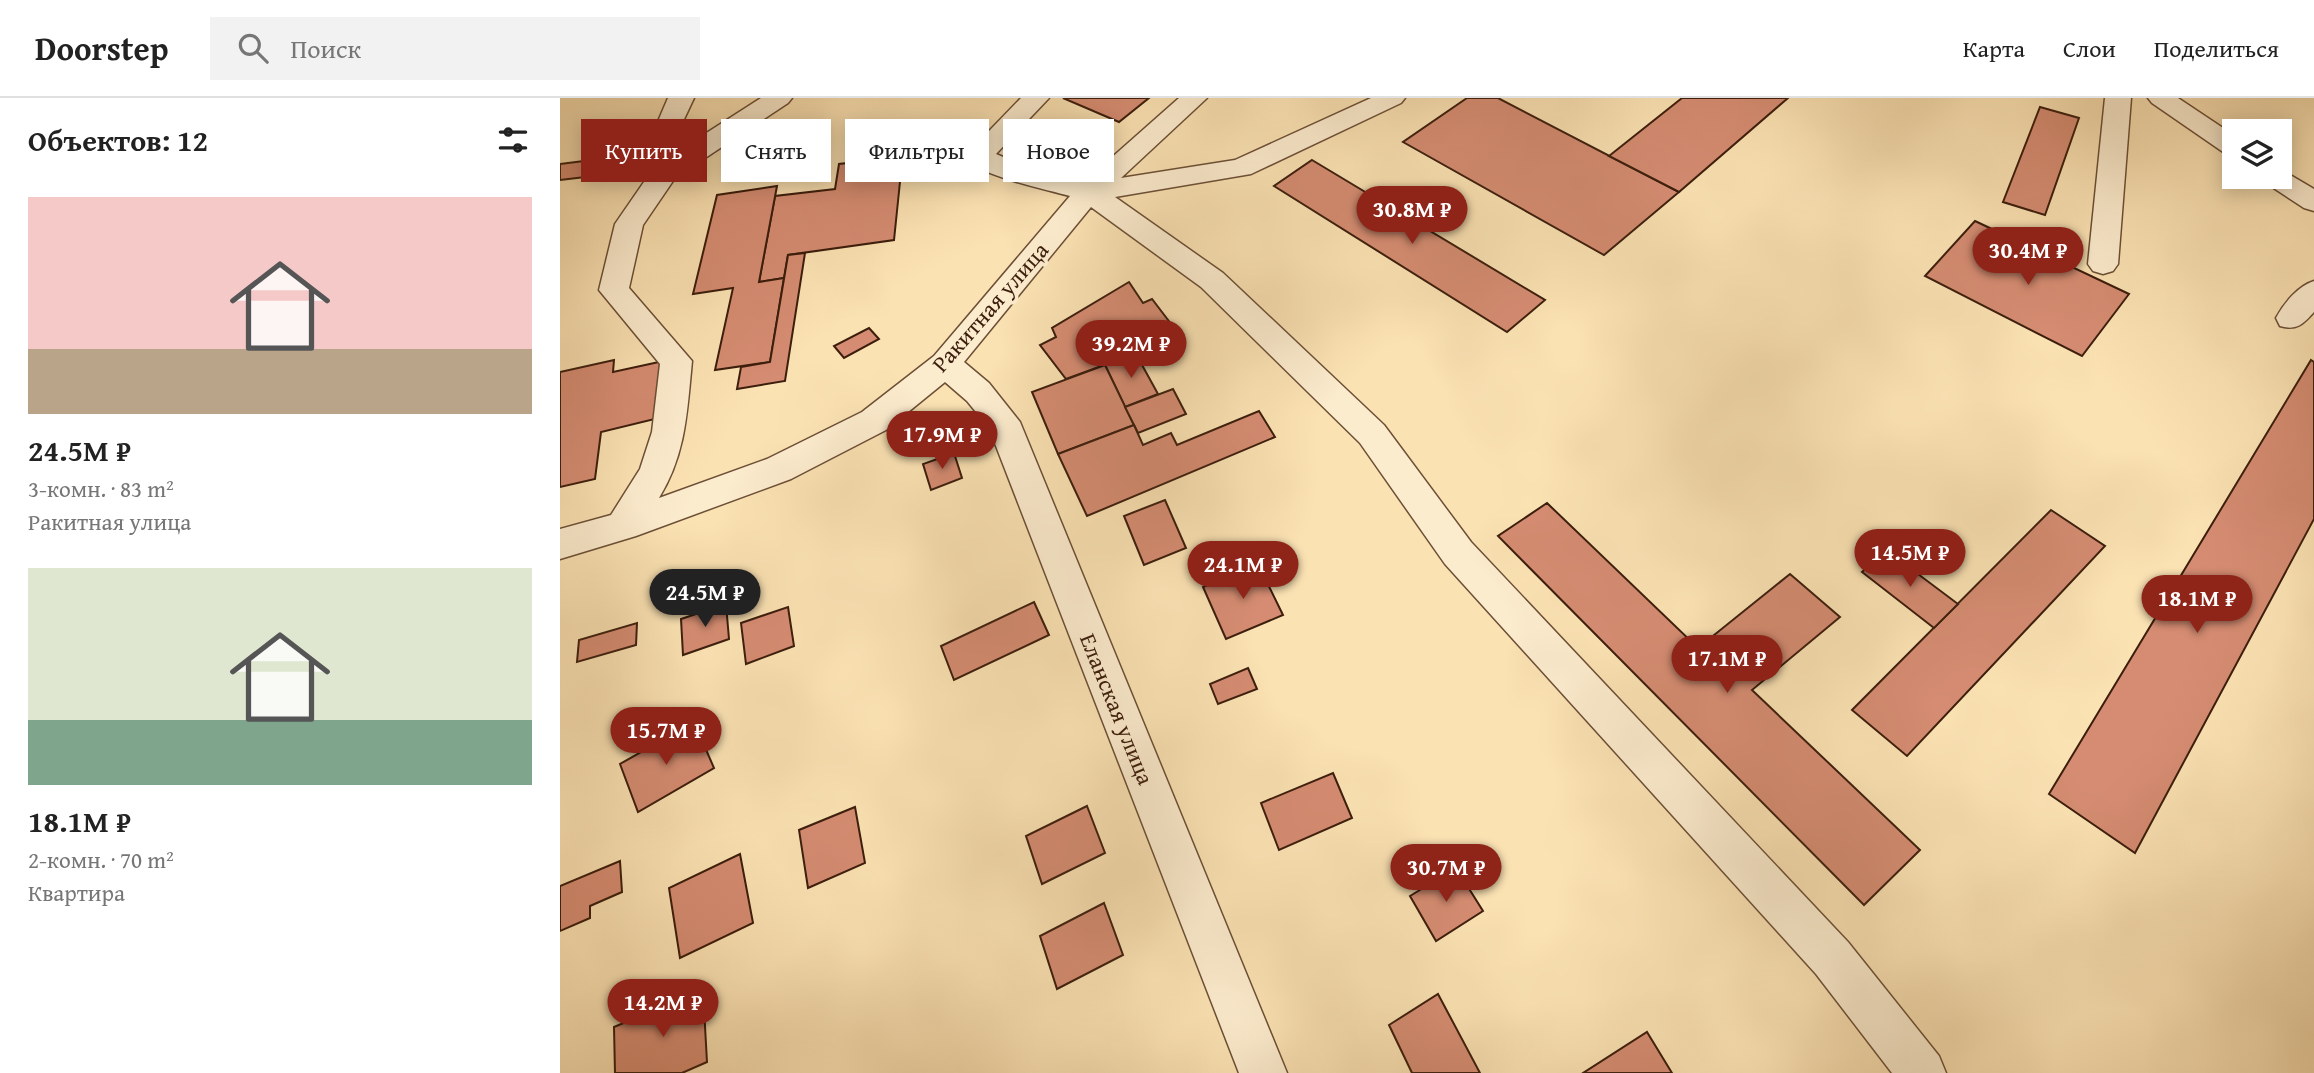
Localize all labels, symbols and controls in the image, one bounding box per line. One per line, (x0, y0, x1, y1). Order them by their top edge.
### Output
search box (210, 17, 700, 80)
text: Doorstep (35, 24, 168, 72)
icon: search (234, 29, 272, 67)
text: Поиск (290, 29, 361, 68)
text: Карта (1963, 31, 2025, 66)
text: Слои (2063, 31, 2116, 66)
text: Поделиться (2154, 31, 2279, 66)
text: Объектов: 12 (28, 118, 208, 162)
chip: Купить (581, 119, 707, 182)
chip: Снять (721, 119, 831, 182)
chip: Фильтры (845, 119, 989, 182)
chip: Новое (1003, 119, 1114, 182)
map controls (2222, 119, 2292, 189)
button: layers (2222, 119, 2292, 189)
icon: filters (494, 121, 532, 159)
pin: 30.8M ₽ (1347, 186, 1477, 246)
text: 30.8M ₽ (1372, 192, 1452, 225)
pin: 30.4M ₽ (1963, 228, 2093, 287)
text: 30.4M ₽ (1988, 233, 2068, 266)
street label: Ракитная улица (924, 234, 1056, 379)
icon: home (217, 243, 343, 369)
pin: 39.2M ₽ (1066, 320, 1196, 380)
text: 39.2M ₽ (1091, 326, 1171, 359)
pin: 17.9M ₽ (877, 412, 1007, 471)
text: 17.9M ₽ (902, 417, 982, 450)
text: 24.5M ₽ (28, 428, 131, 472)
text: 3-комн. · 83 m² (28, 472, 174, 505)
text: Ракитная улица (28, 505, 191, 538)
pin: 14.5M ₽ (1845, 530, 1975, 589)
text: 14.5M ₽ (1870, 535, 1950, 568)
pin: 24.1M ₽ (1178, 542, 1308, 601)
text: 24.1M ₽ (1203, 547, 1283, 580)
pin: 24.5M ₽ (640, 570, 770, 629)
text: 24.5M ₽ (665, 575, 745, 608)
pin: 18.1M ₽ (2132, 575, 2262, 635)
text: 18.1M ₽ (2157, 581, 2237, 614)
icon: home (217, 614, 343, 740)
street label: Еланская улица (1072, 628, 1163, 789)
pin: 17.1M ₽ (1662, 636, 1792, 695)
text: 17.1M ₽ (1687, 641, 1767, 674)
pin: 15.7M ₽ (601, 708, 731, 767)
text: 15.7M ₽ (626, 713, 706, 746)
text: 18.1M ₽ (28, 799, 131, 843)
text: 2-комн. · 70 m² (28, 843, 174, 876)
pin: 30.7M ₽ (1381, 844, 1511, 904)
text: 30.7M ₽ (1406, 850, 1486, 883)
text: Квартира (28, 876, 125, 909)
pin: 14.2M ₽ (598, 979, 728, 1039)
text: 14.2M ₽ (623, 985, 703, 1018)

